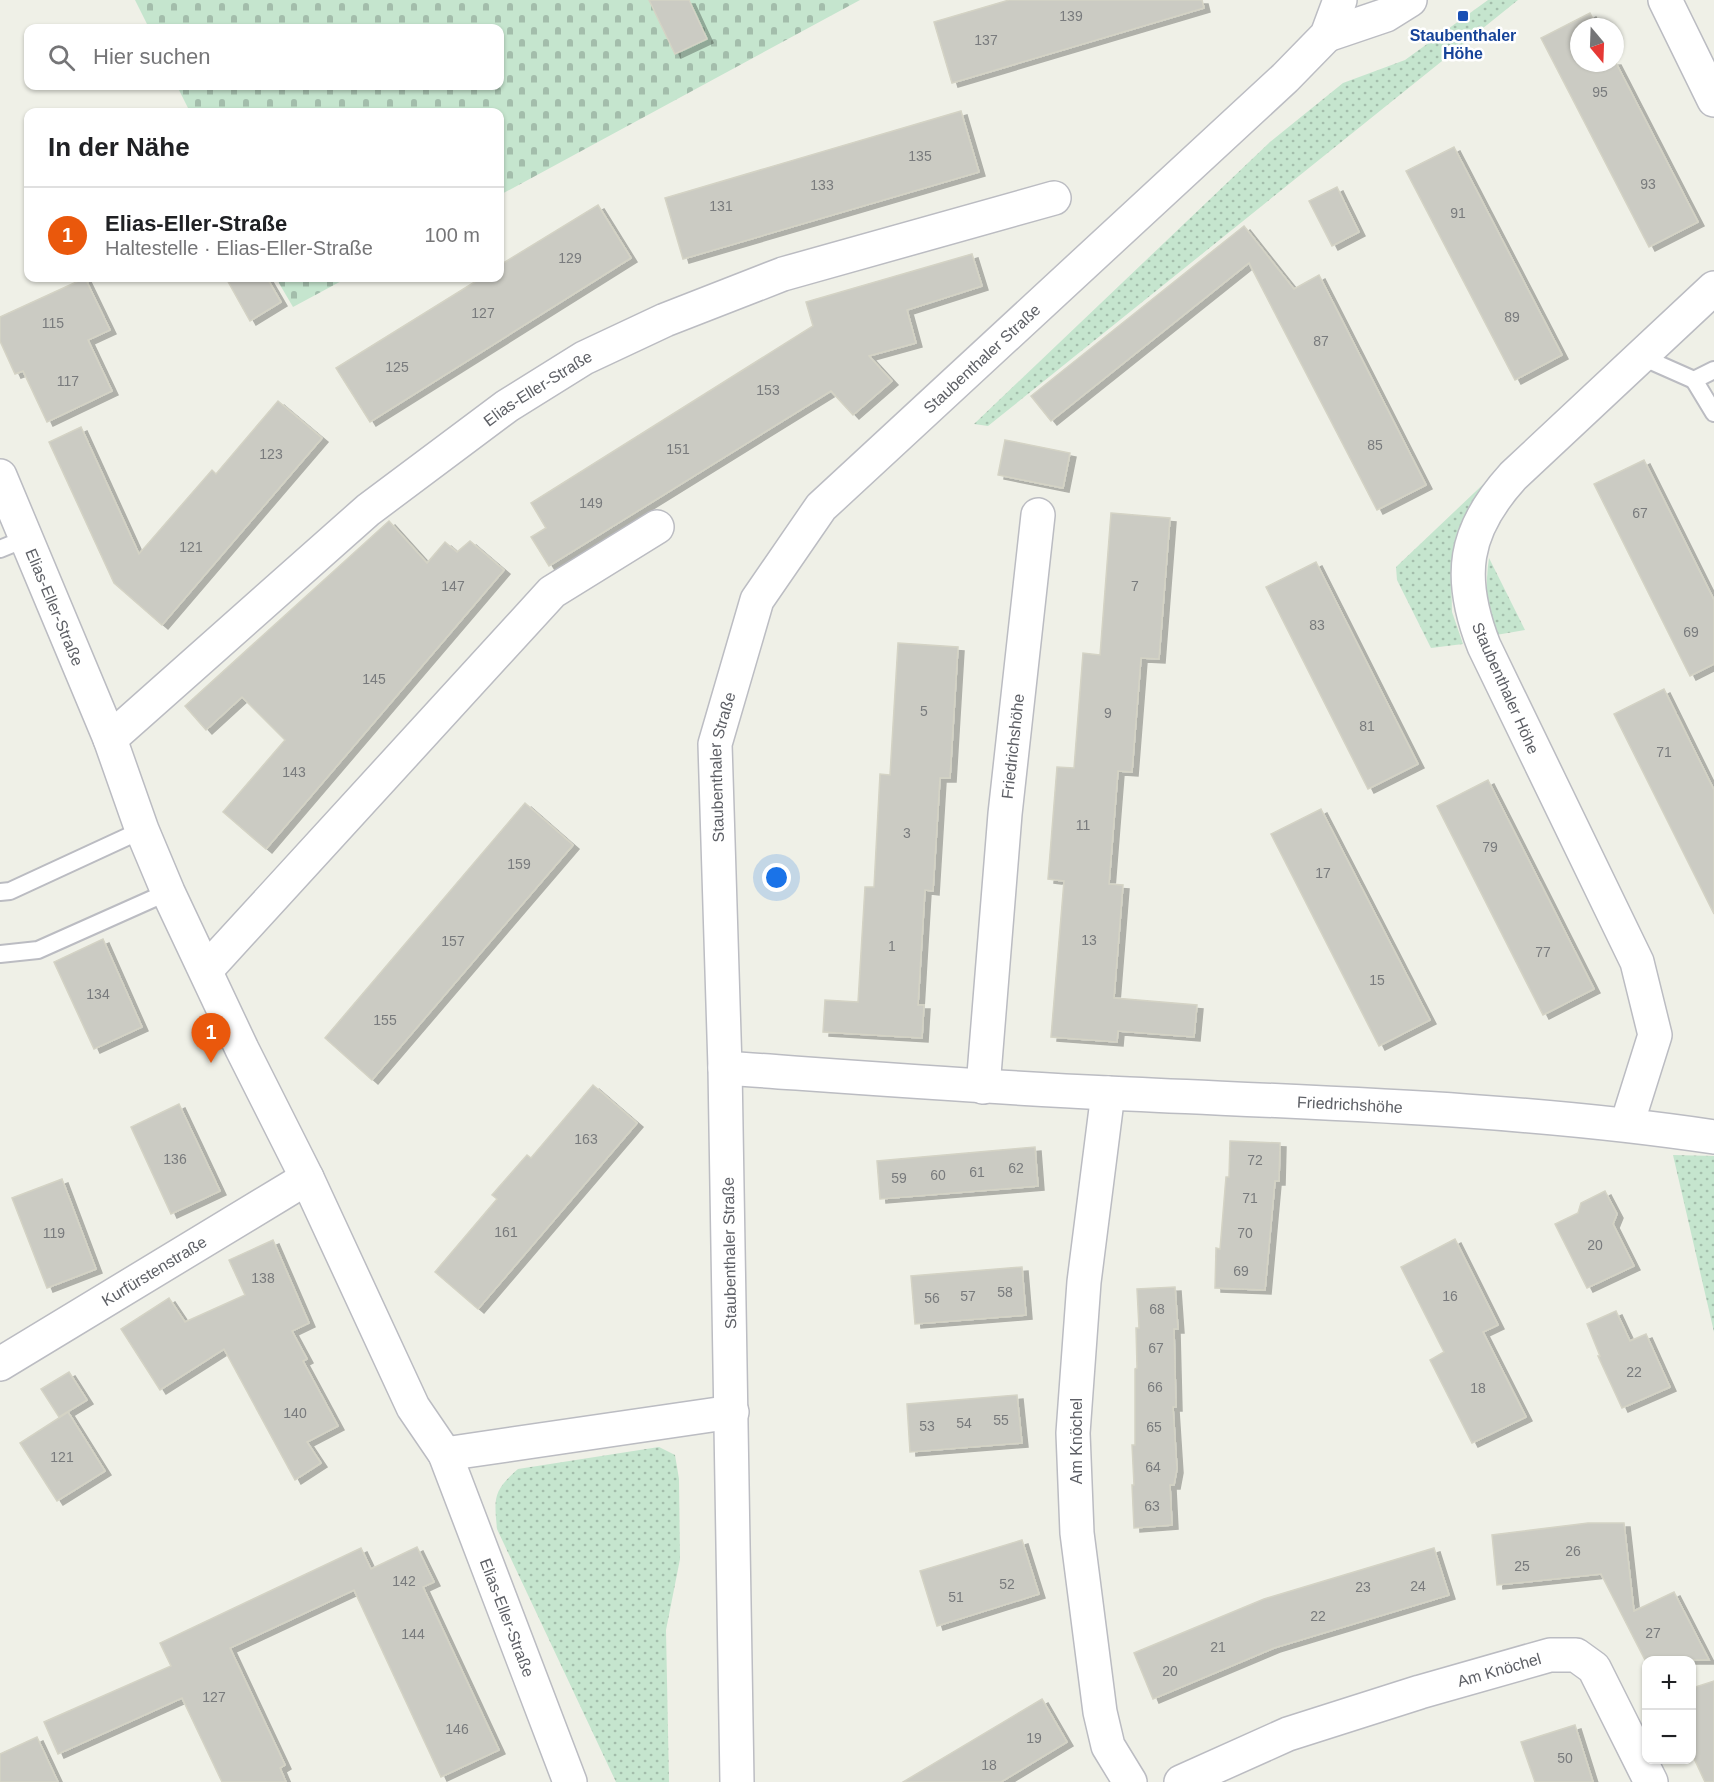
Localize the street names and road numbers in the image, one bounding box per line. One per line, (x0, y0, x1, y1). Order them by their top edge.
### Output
street label: Staubenthaler Straße (920, 301, 1044, 417)
street label: Elias-Eller-Straße (480, 348, 595, 430)
street label: Elias-Eller-Straße (22, 546, 86, 668)
street label: Staubenthaler Höhe (1469, 620, 1542, 757)
street label: Staubenthaler Straße (707, 690, 739, 843)
street label: Friedrichshöhe (999, 693, 1027, 800)
street label: Friedrichshöhe (1297, 1094, 1403, 1116)
street label: Staubenthaler Straße (720, 1177, 739, 1329)
street label: Kurfürstenstraße (99, 1233, 210, 1309)
street label: Am Knöchel (1068, 1398, 1085, 1484)
street label: Elias-Eller-Straße (477, 1556, 537, 1679)
street label: Am Knöchel (1455, 1650, 1543, 1690)

